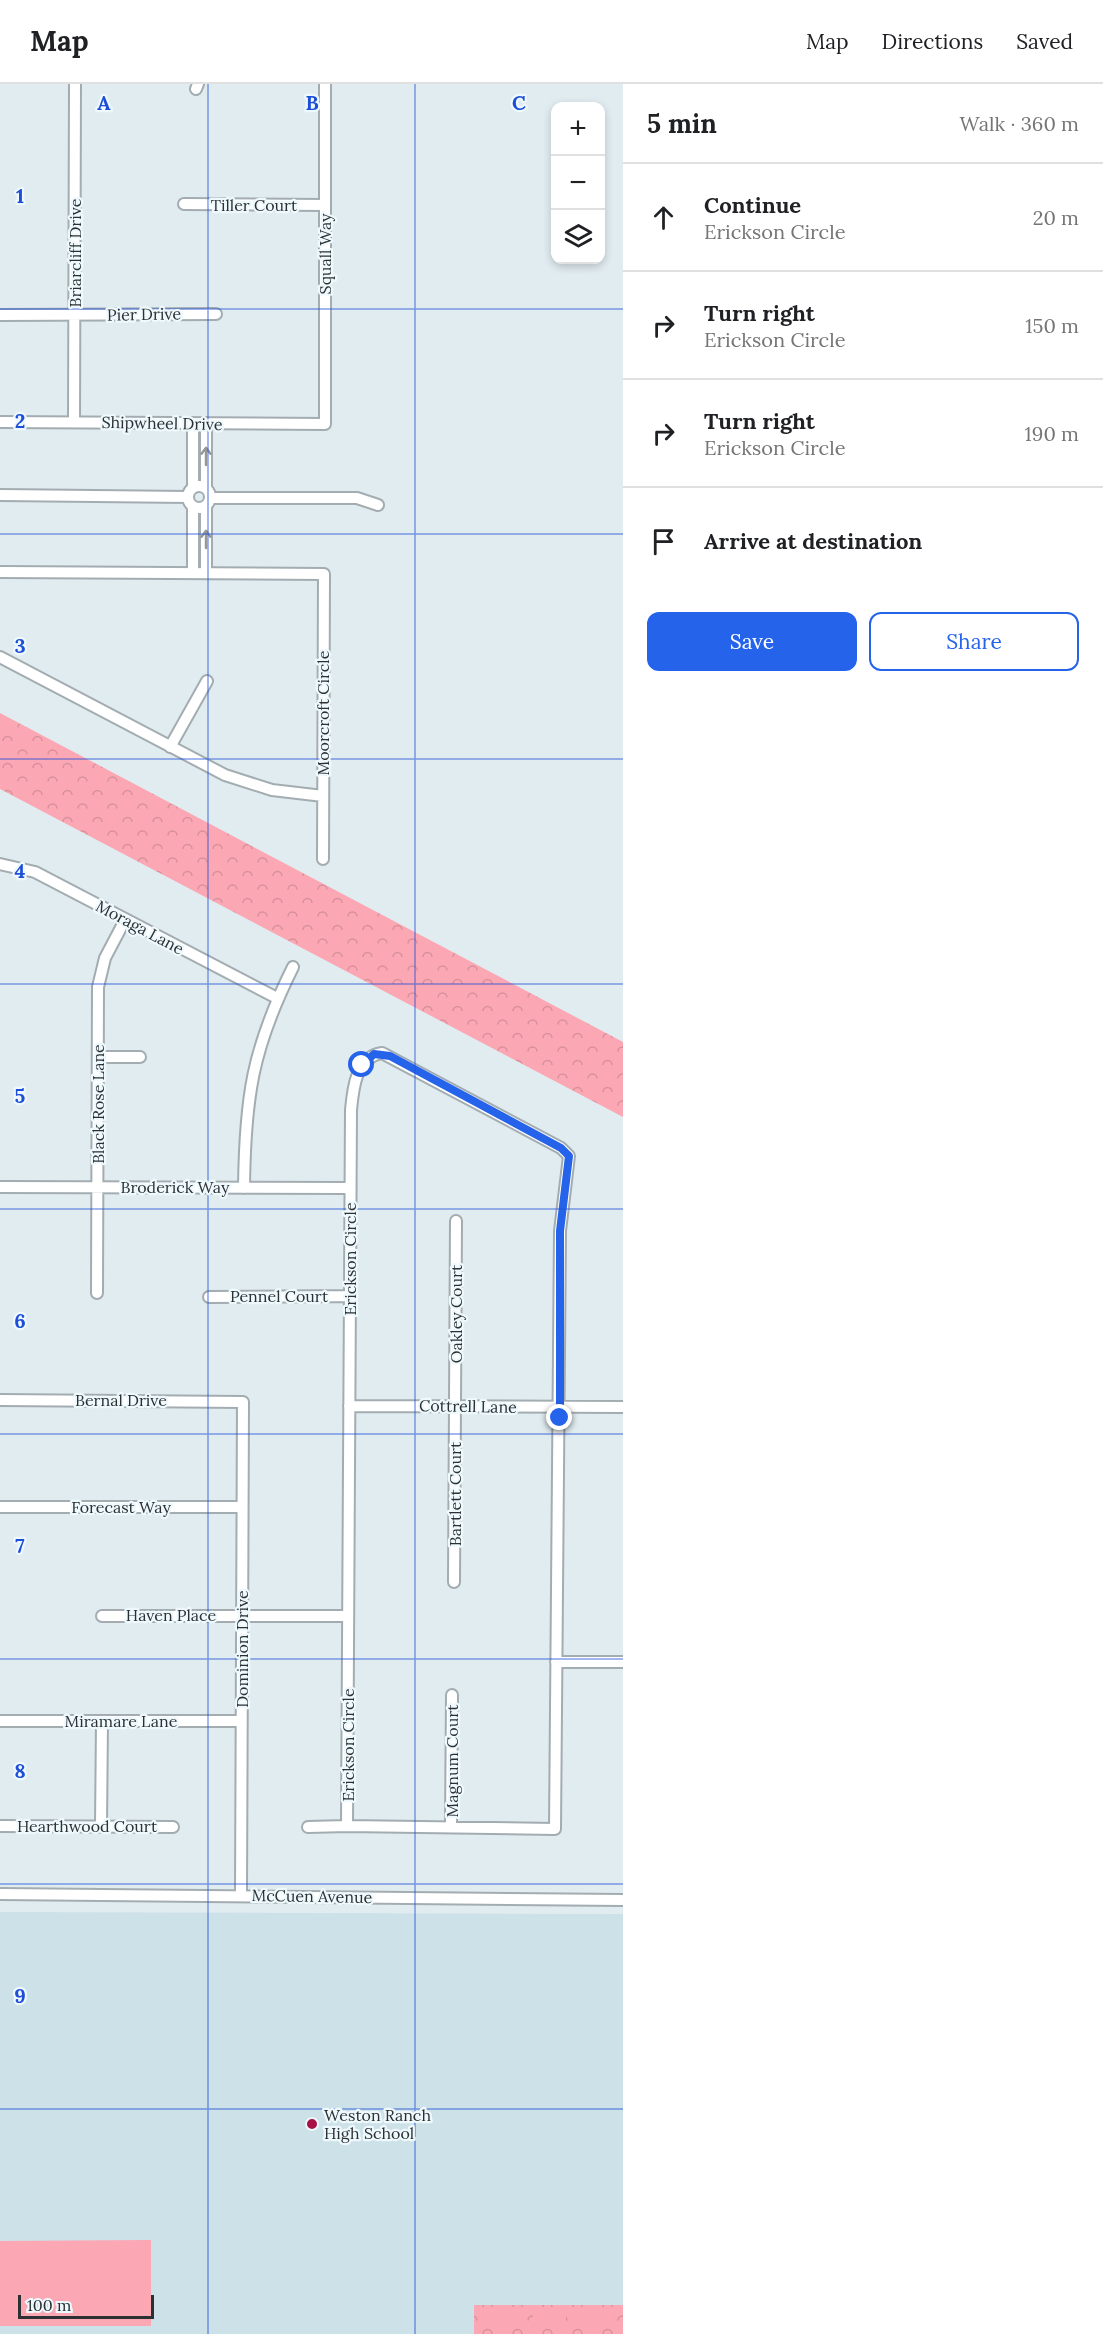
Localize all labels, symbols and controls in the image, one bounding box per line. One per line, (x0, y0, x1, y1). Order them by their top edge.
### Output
text: Map (30, 23, 89, 59)
text: Map (806, 28, 849, 55)
text: Directions (882, 28, 983, 55)
text: Saved (1016, 28, 1073, 55)
text: A (97, 90, 111, 115)
text: B (305, 90, 319, 115)
text: C (512, 90, 526, 115)
map controls (551, 102, 605, 264)
button: + (551, 102, 605, 156)
text: 5 min (647, 107, 717, 140)
text: Walk · 360 m (960, 111, 1079, 136)
button: − (551, 156, 605, 210)
text: 1 (16, 183, 24, 208)
text: Continue (704, 191, 801, 219)
street label: Tiller Court (211, 195, 298, 215)
street label: Briarcliff Drive (65, 198, 85, 307)
icon: ahead (647, 201, 680, 234)
text: 20 m (1033, 205, 1079, 230)
button: layers (551, 210, 605, 264)
street label: Squall Way (315, 213, 335, 294)
text: Erickson Circle (704, 219, 846, 244)
text: Turn right (704, 299, 815, 327)
street label: Pier Drive (107, 303, 181, 325)
icon: right (647, 309, 680, 342)
text: 150 m (1025, 313, 1079, 338)
text: Erickson Circle (704, 327, 846, 352)
text: Turn right (704, 407, 815, 435)
text: 2 (15, 408, 25, 433)
street label: Shipwheel Drive (101, 412, 223, 434)
icon: right (647, 417, 680, 450)
text: 190 m (1025, 421, 1079, 446)
text: Erickson Circle (704, 435, 846, 460)
one-way arrow (200, 446, 212, 466)
icon: arrive (647, 525, 680, 558)
text: Arrive at destination (704, 527, 922, 555)
one-way arrow (200, 530, 212, 550)
button: Save (647, 612, 857, 671)
button: Share (869, 612, 1079, 671)
text: 3 (14, 633, 26, 658)
street label: Moorcroft Circle (313, 650, 333, 775)
text: 4 (15, 858, 26, 883)
street label: Moraga Lane (93, 896, 188, 959)
street label: Black Rose Lane (88, 1044, 108, 1164)
route start (348, 1051, 374, 1077)
text: 5 (15, 1083, 26, 1108)
street label: Broderick Way (121, 1177, 230, 1197)
street label: Erickson Circle (340, 1202, 360, 1316)
street label: Oakley Court (446, 1264, 466, 1363)
street label: Pennel Court (230, 1286, 329, 1306)
text: 6 (14, 1308, 26, 1333)
street label: Bernal Drive (75, 1390, 167, 1410)
street label: Cottrell Lane (419, 1395, 517, 1417)
route end (546, 1404, 572, 1430)
street label: Bartlett Court (445, 1441, 465, 1546)
street label: Forecast Way (71, 1497, 171, 1517)
text: 7 (15, 1533, 25, 1558)
street label: Dominion Drive (232, 1590, 252, 1708)
street label: Haven Place (126, 1605, 216, 1625)
street label: Erickson Circle (338, 1688, 358, 1802)
street label: Magnum Court (442, 1704, 462, 1817)
street label: Miramare Lane (65, 1711, 178, 1731)
text: 8 (14, 1758, 26, 1783)
street label: Hearthwood Court (17, 1816, 158, 1836)
street label: McCuen Avenue (252, 1885, 373, 1907)
text: 9 (14, 1983, 26, 2008)
place label: Weston Ranch High School (324, 2105, 431, 2143)
marker: Weston Ranch High School (305, 2117, 319, 2131)
scale bar (18, 2292, 154, 2320)
text: 100 m (27, 2295, 71, 2315)

